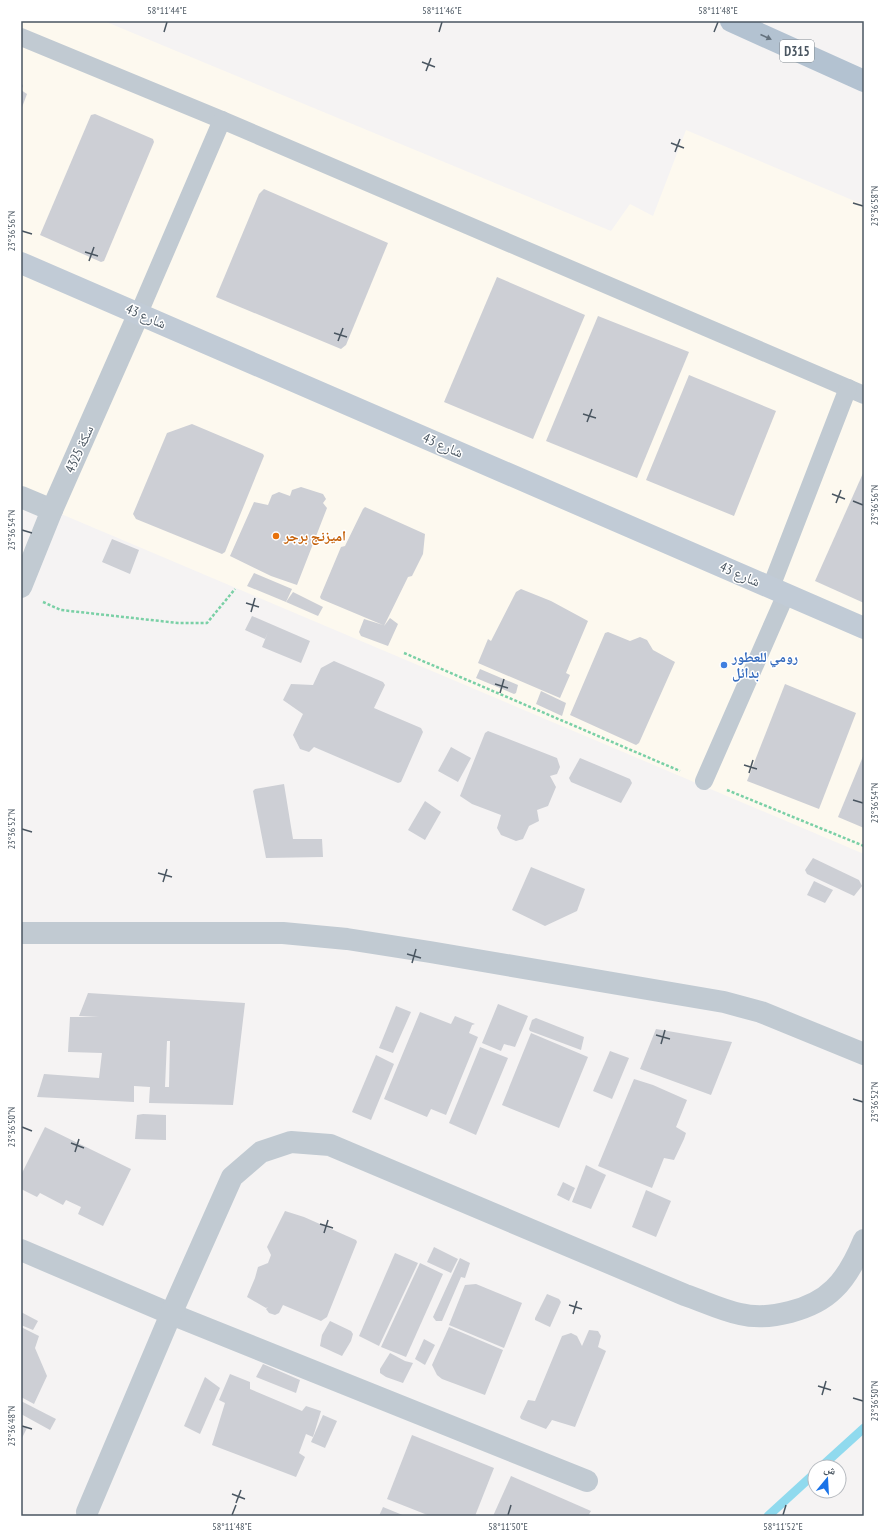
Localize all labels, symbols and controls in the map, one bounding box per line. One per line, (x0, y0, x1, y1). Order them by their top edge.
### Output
text: 58°11'44"E (147, 4, 187, 17)
text: 58°11'46"E (422, 4, 462, 17)
text: 58°11'48"E (698, 4, 738, 17)
one-way arrow (761, 34, 772, 40)
road number: D315 (780, 40, 814, 62)
text: 23°36'58"N (868, 186, 881, 226)
text: 23°36'56"N (5, 211, 18, 251)
street label: شارع 43 (123, 299, 169, 333)
street label: سكة 4325 (61, 422, 97, 476)
street label: شارع 43 (420, 428, 466, 462)
text: 23°36'56"N (868, 485, 881, 525)
text: 23°36'54"N (5, 510, 18, 550)
place label: اميزنج برجر (283, 527, 346, 545)
marker: اميزنج برجر (271, 531, 281, 541)
street label: شارع 43 (717, 557, 763, 591)
place label: رومي للعطور بدائل (731, 648, 798, 682)
marker: رومي للعطور بدائل (719, 660, 729, 670)
text: 23°36'54"N (868, 783, 881, 823)
text: 23°36'52"N (5, 809, 18, 849)
text: 23°36'52"N (868, 1082, 881, 1122)
text: 23°36'50"N (5, 1107, 18, 1147)
text: 23°36'50"N (868, 1381, 881, 1421)
text: 23°36'48"N (5, 1406, 18, 1446)
north arrow (807, 1459, 847, 1499)
text: ش (822, 1461, 838, 1479)
text: 58°11'48"E (212, 1520, 252, 1533)
text: 58°11'50"E (488, 1520, 528, 1533)
text: 58°11'52"E (763, 1520, 803, 1533)

